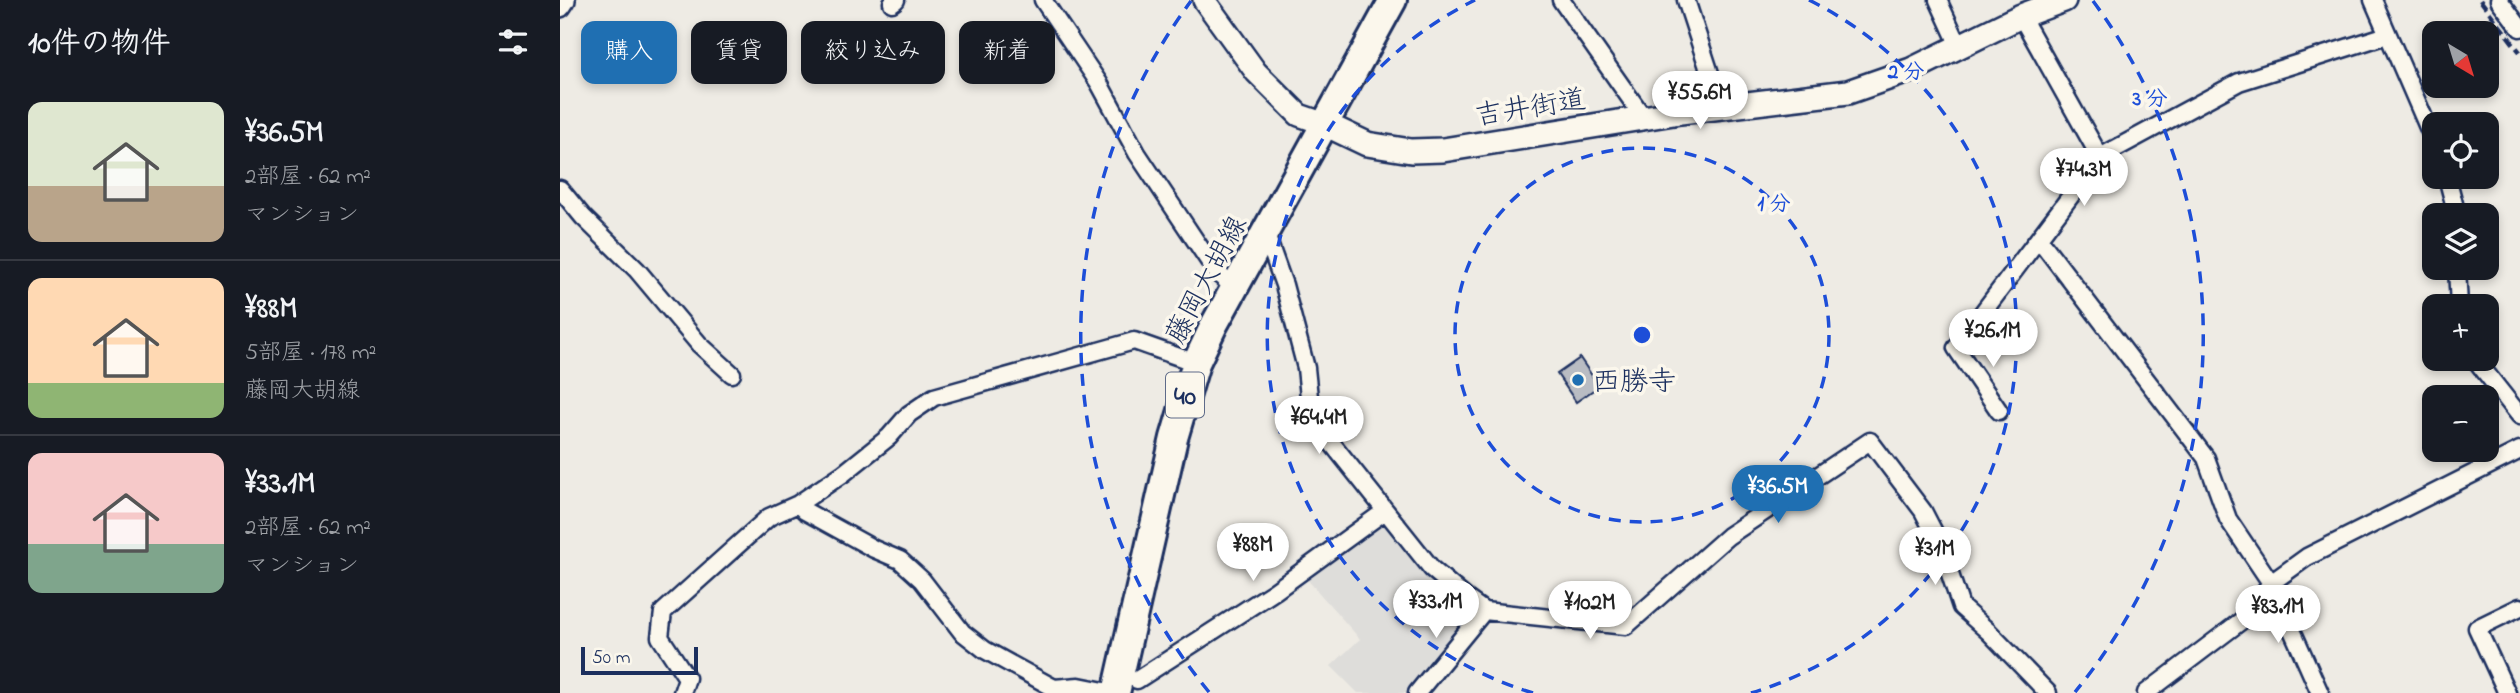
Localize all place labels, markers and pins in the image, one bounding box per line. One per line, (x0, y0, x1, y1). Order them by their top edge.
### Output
pin: ¥55.6M (1643, 72, 1757, 131)
pin: ¥74.3M (2027, 148, 2141, 208)
pin: ¥26.1M (1936, 310, 2050, 369)
centre of rings (1630, 323, 1654, 347)
place label: 西勝寺 (1592, 363, 1676, 404)
marker: 西勝寺 (1570, 372, 1586, 388)
pin: ¥64.4M (1262, 396, 1376, 456)
pin: ¥36.5M (1721, 466, 1835, 525)
pin: ¥88M (1212, 524, 1294, 583)
pin: ¥31M (1894, 528, 1976, 587)
pin: ¥33.1M (1379, 580, 1493, 640)
pin: ¥102M (1541, 582, 1639, 641)
pin: ¥83.1M (2221, 586, 2335, 645)

